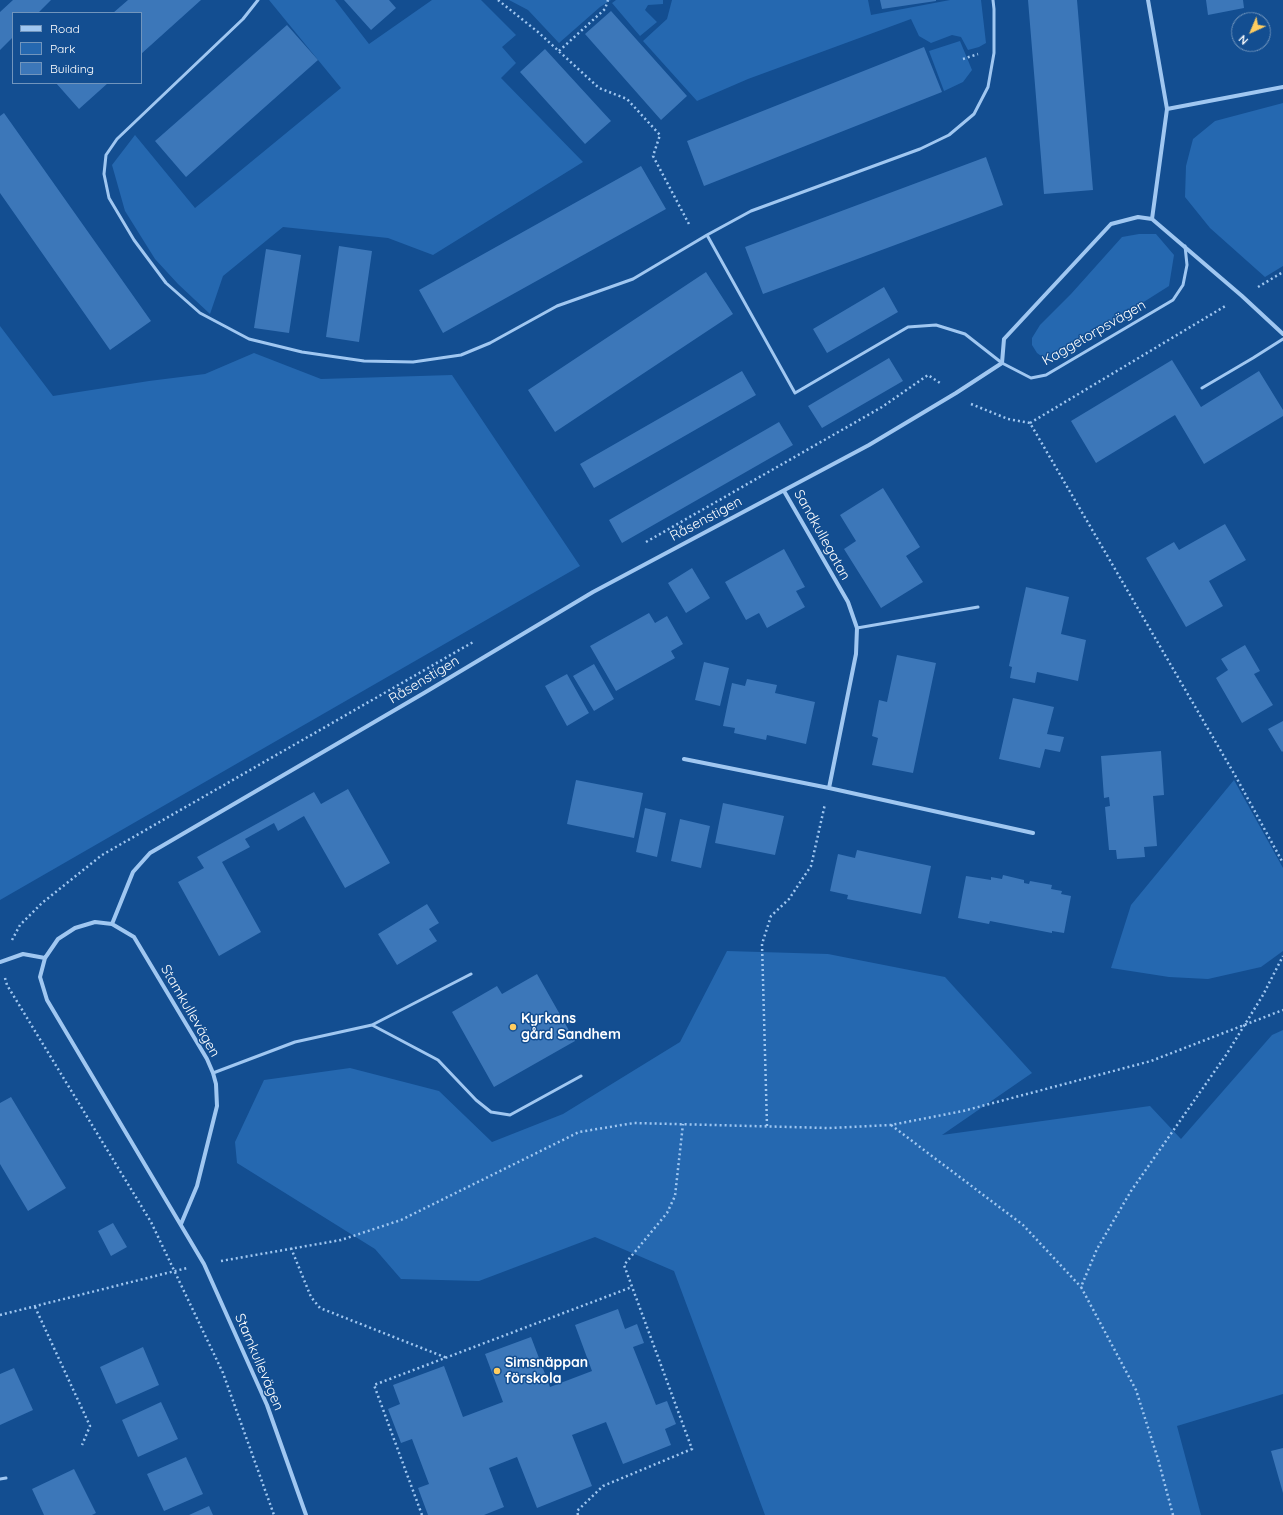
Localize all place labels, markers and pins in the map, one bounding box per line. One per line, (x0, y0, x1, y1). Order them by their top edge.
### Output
place label: Kyrkans gård Sandhem (521, 1011, 621, 1044)
marker: Kyrkans gård Sandhem (508, 1022, 518, 1032)
place label: Simsnäppan förskola (505, 1355, 588, 1388)
marker: Simsnäppan förskola (492, 1366, 502, 1376)

